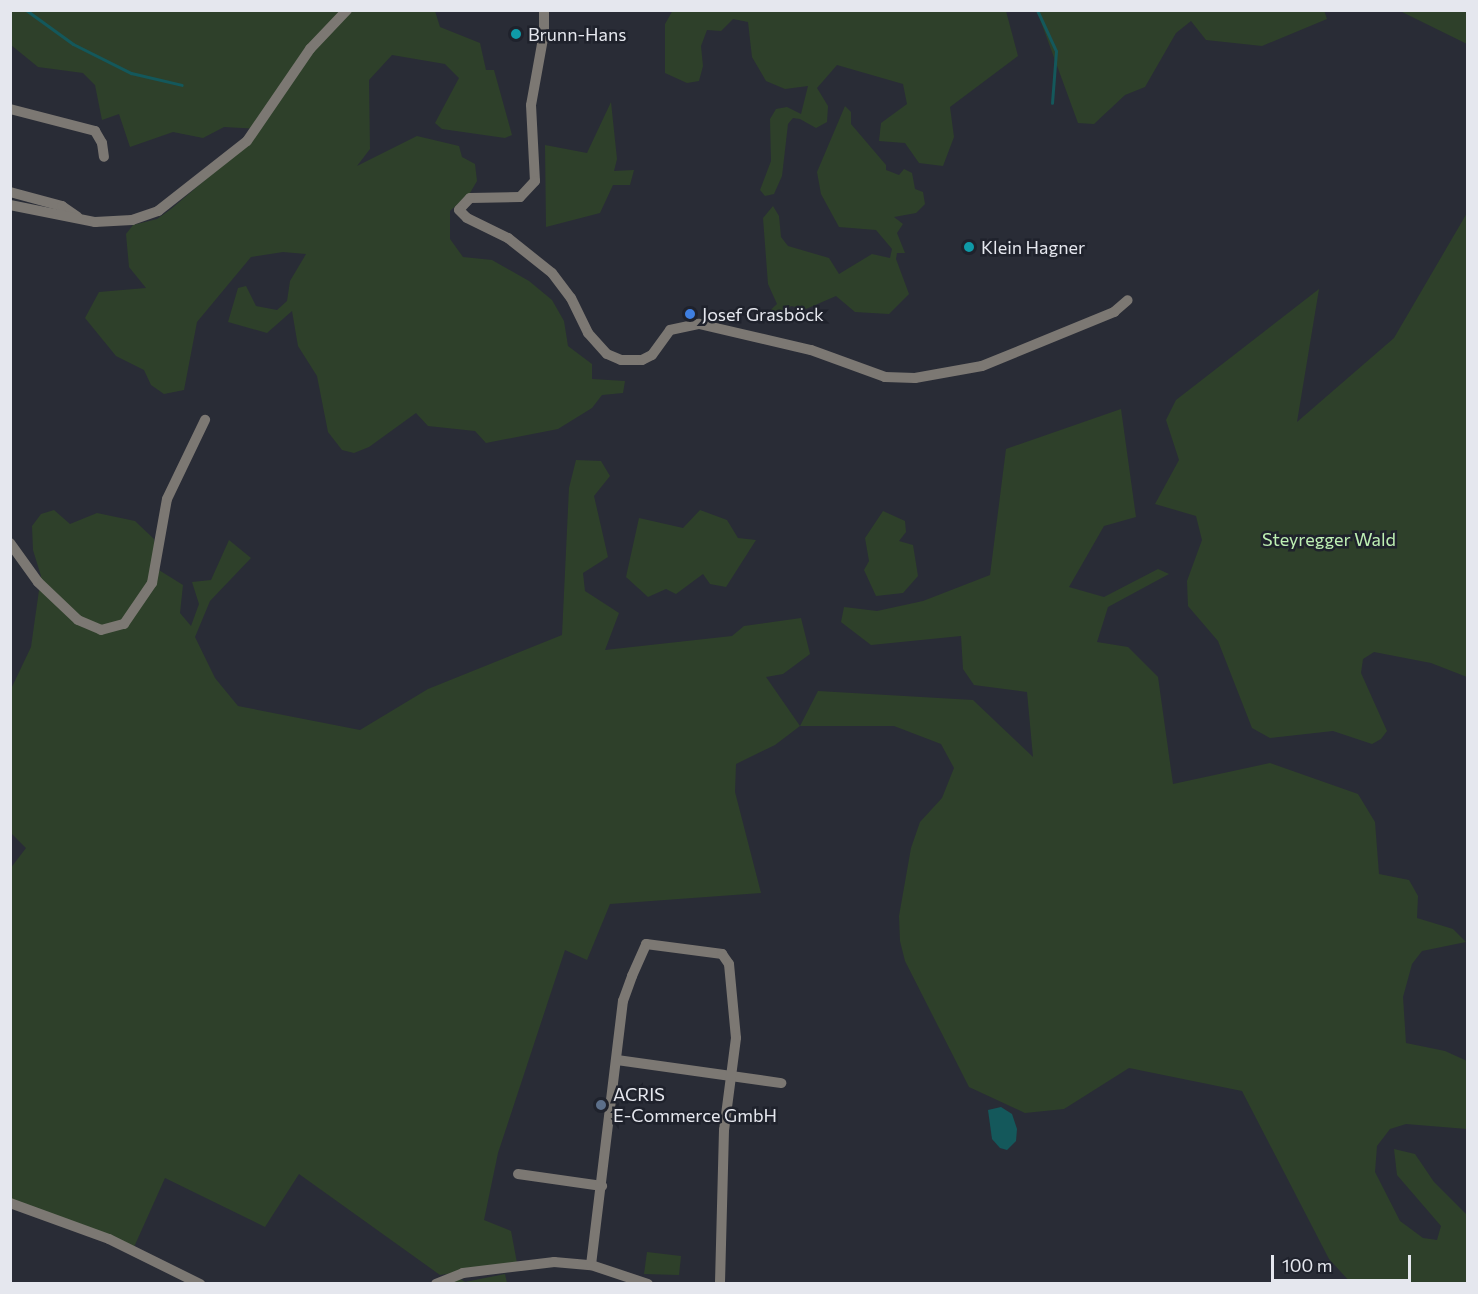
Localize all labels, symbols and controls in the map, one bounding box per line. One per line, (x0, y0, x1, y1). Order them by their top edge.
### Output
place label: Brunn-Hans (528, 23, 627, 45)
marker: Brunn-Hans (509, 27, 523, 41)
place label: Klein Hagner (981, 236, 1085, 258)
marker: Klein Hagner (962, 240, 976, 254)
place label: Josef Grasböck (702, 303, 824, 325)
marker: Josef Grasböck (683, 307, 697, 321)
park label: Steyregger Wald (1262, 528, 1396, 550)
place label: ACRIS E-Commerce GmbH (613, 1084, 777, 1126)
marker: ACRIS E-Commerce GmbH (594, 1098, 608, 1112)
scale bar (1274, 1243, 1414, 1281)
text: 100 m (1282, 1254, 1332, 1276)

